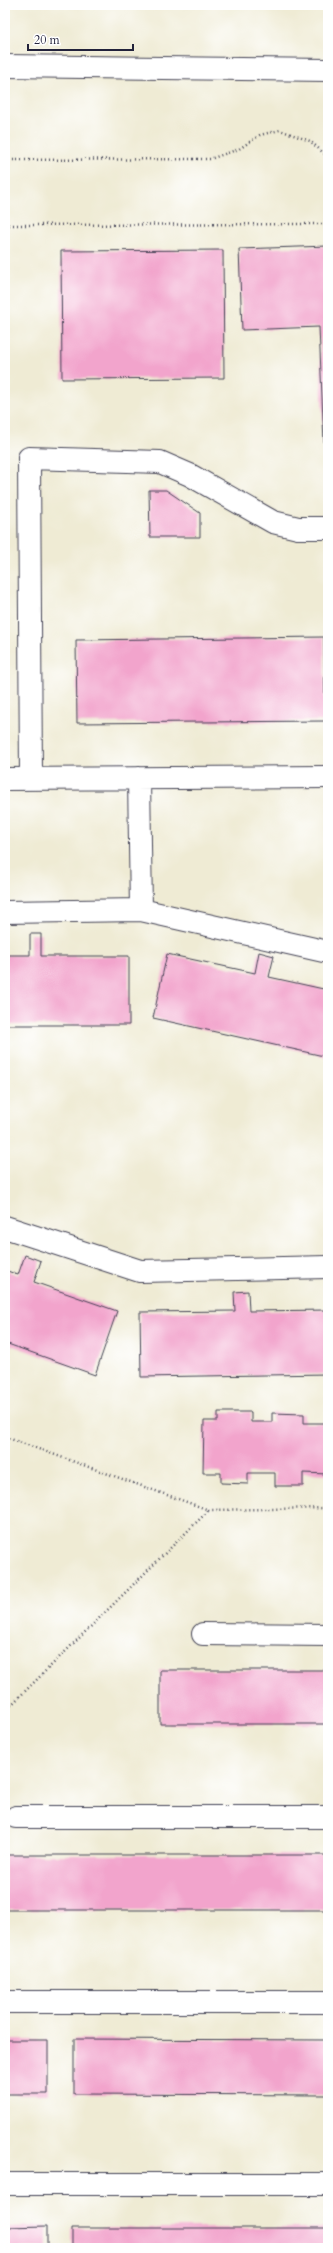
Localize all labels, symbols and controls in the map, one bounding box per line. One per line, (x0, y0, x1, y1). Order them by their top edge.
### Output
scale bar (28, 26, 133, 52)
text: 20 m (34, 32, 61, 48)

